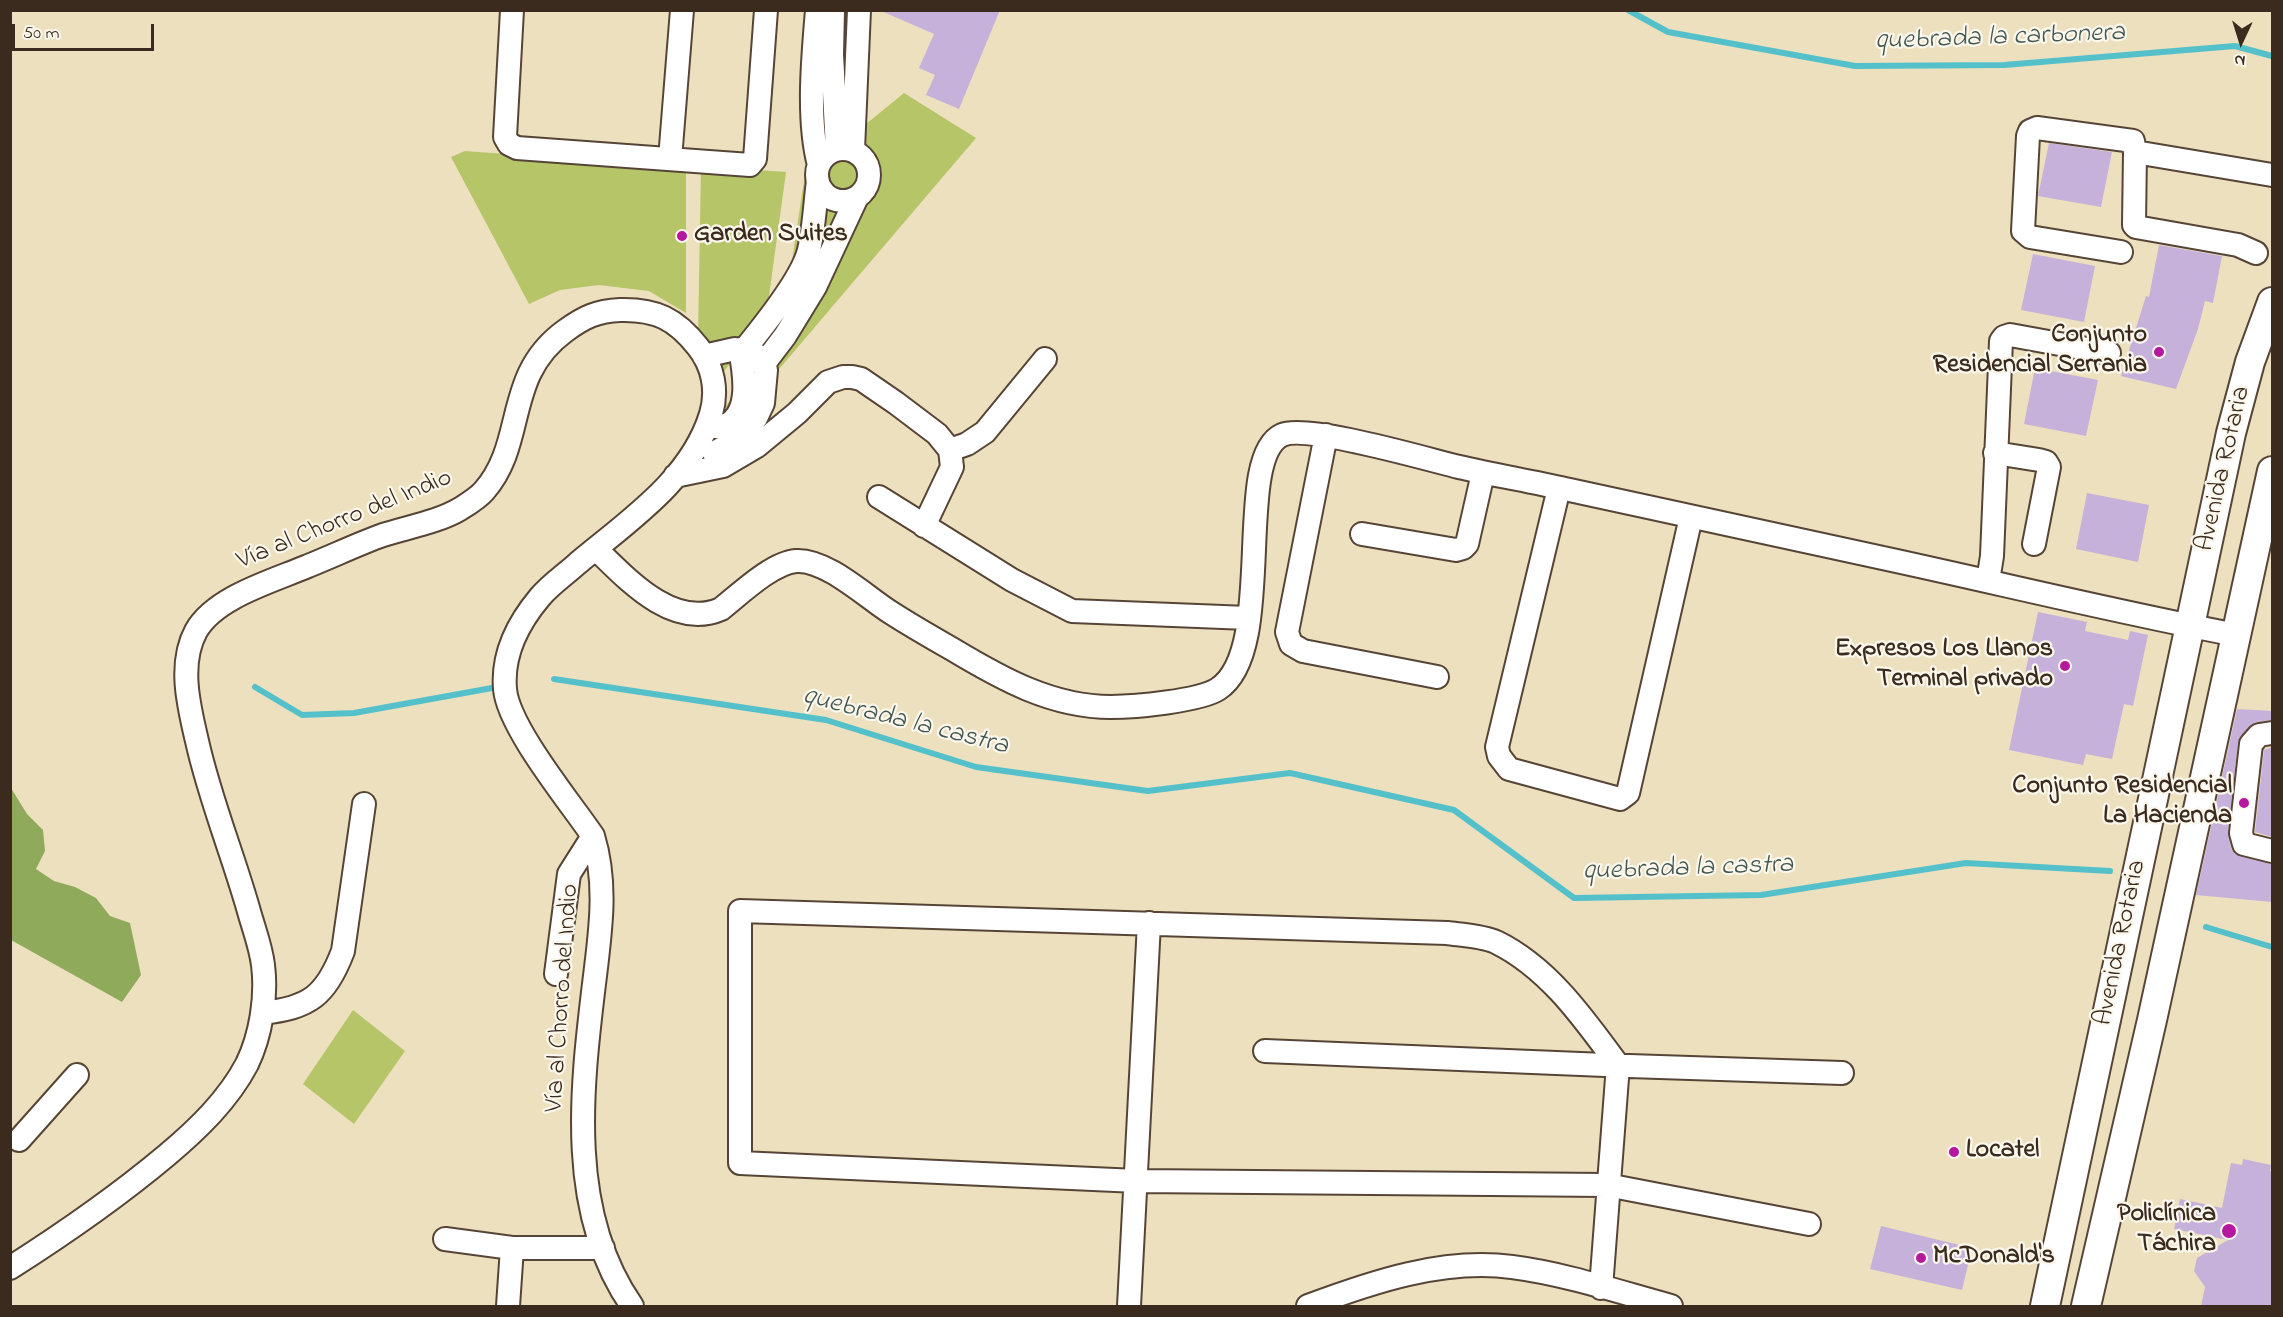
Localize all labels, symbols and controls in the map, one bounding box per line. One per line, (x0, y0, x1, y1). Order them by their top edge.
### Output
scale bar (15, 12, 158, 50)
north arrow (2211, 12, 2271, 72)
water label: quebrada la carbonera (1875, 18, 2125, 60)
text: 50 m (23, 21, 60, 47)
text: N (2234, 48, 2246, 72)
place label: Garden Suites (694, 220, 848, 252)
marker: Garden Suites (675, 229, 689, 243)
place label: Conjunto Residencial Serrania (1933, 321, 2147, 382)
marker: Conjunto Residencial Serrania (2152, 345, 2166, 359)
street label: Avenida Rotaria (2191, 383, 2259, 555)
street label: Vía al Chorro del Indio (233, 464, 457, 578)
place label: Expresos Los Llanos Terminal privado (1835, 635, 2053, 696)
marker: Expresos Los Llanos Terminal privado (2058, 659, 2072, 673)
water label: quebrada la castra (799, 682, 1011, 764)
place label: Conjunto Residencial La Hacienda (2012, 772, 2232, 834)
marker: Conjunto Residencial La Hacienda (2237, 796, 2251, 810)
water label: quebrada la castra (1582, 850, 1794, 890)
street label: Avenida Rotaria (2089, 857, 2155, 1029)
street label: Vía al Chorro del Indio (540, 883, 588, 1113)
place label: Locatel (1966, 1136, 2039, 1168)
marker: Locatel (1947, 1145, 1961, 1159)
place label: Policlínica Táchira (2117, 1200, 2216, 1262)
marker: Policlínica Táchira (2220, 1222, 2238, 1240)
place label: McDonald's (1933, 1242, 2055, 1274)
marker: McDonald's (1914, 1251, 1928, 1265)

